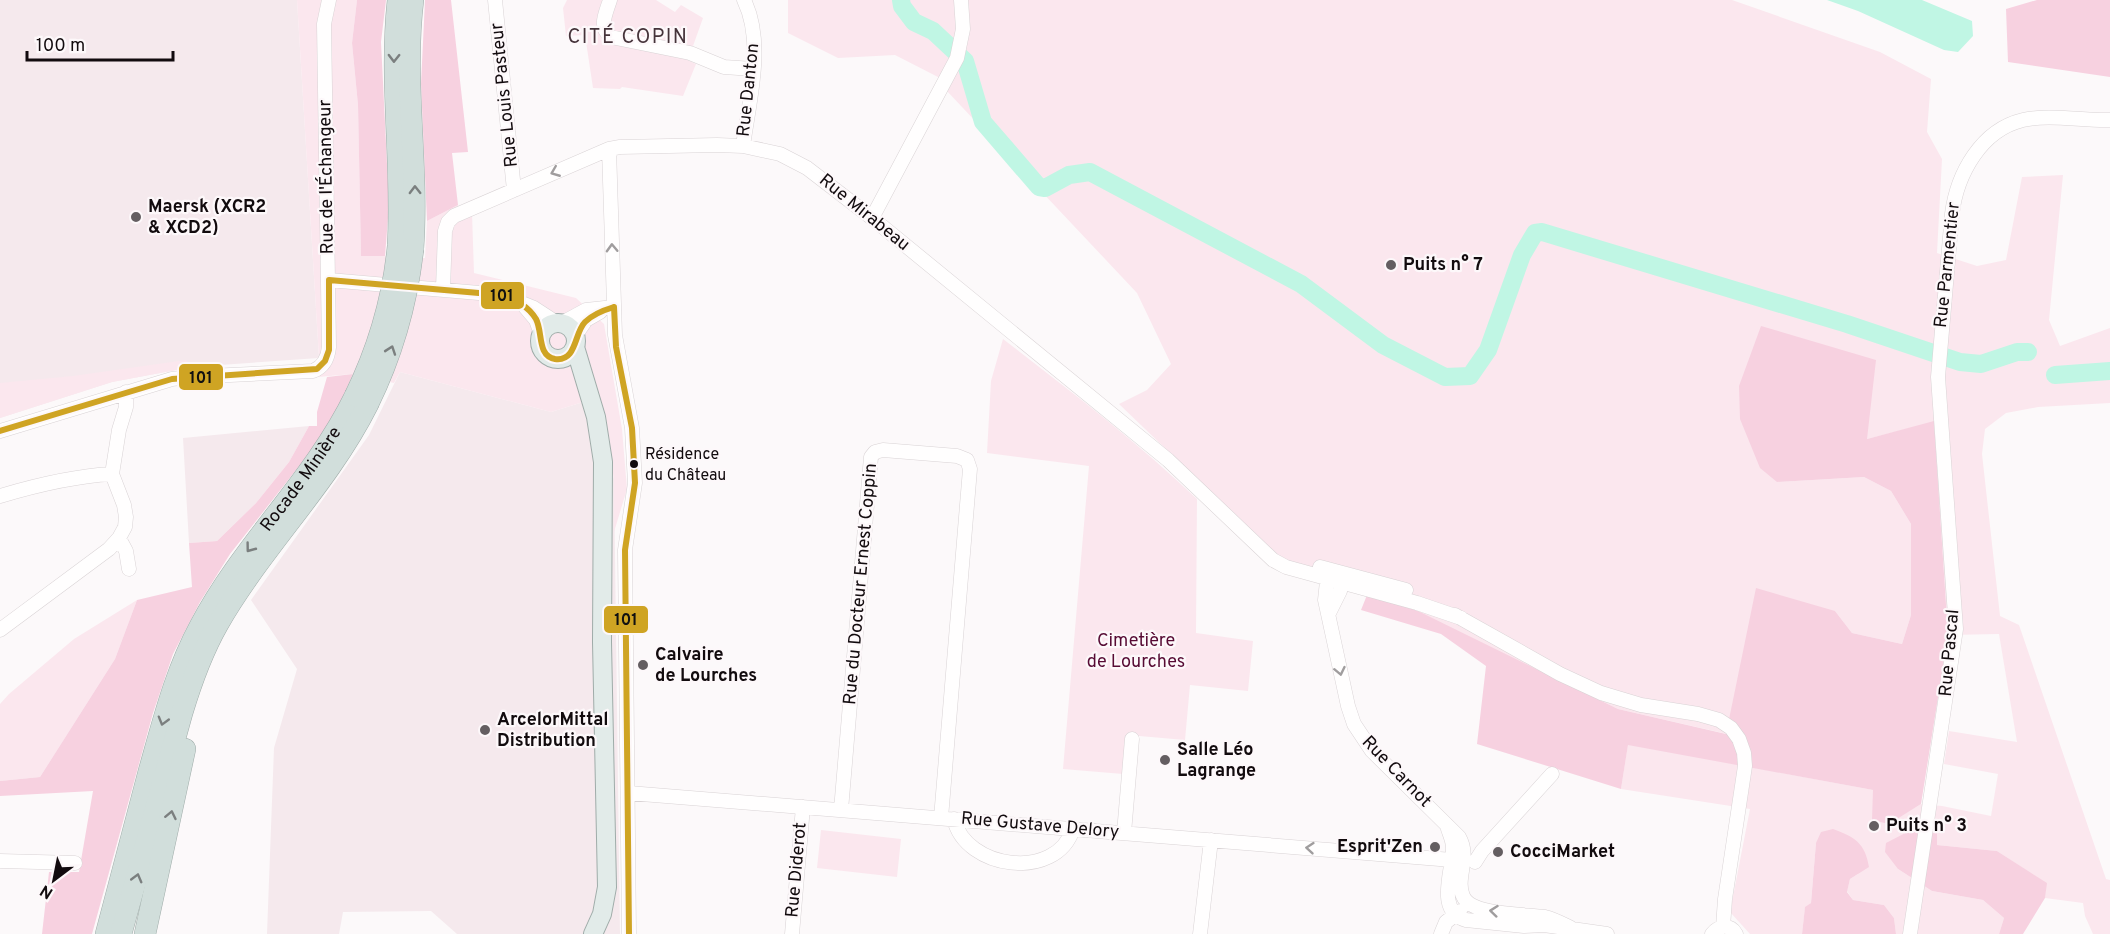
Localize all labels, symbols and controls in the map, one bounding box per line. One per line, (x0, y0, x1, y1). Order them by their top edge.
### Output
street label: Rue Louis Pasteur (486, 21, 524, 169)
district label: CITÉ COPIN (567, 23, 689, 51)
scale bar (27, 24, 172, 62)
text: 100 m (36, 35, 85, 58)
street label: Rue Danton (733, 42, 765, 138)
one-way arrow (388, 54, 400, 63)
street label: Rue de l'Échangeur (312, 99, 340, 255)
one-way arrow (551, 165, 562, 177)
street label: Rue Mirabeau (814, 169, 914, 257)
one-way arrow (409, 186, 421, 195)
place label: Maersk (XCR2 & XCD2) (148, 196, 266, 240)
street label: Rue Parmentier (1930, 201, 1966, 329)
marker: Maersk (XCR2 & XCD2) (129, 210, 143, 224)
one-way arrow (605, 244, 618, 253)
place label: Puits n° 7 (1403, 254, 1483, 277)
marker: Puits n° 7 (1384, 258, 1398, 272)
line badge: 101 (480, 281, 525, 310)
text: 101 (490, 287, 514, 307)
one-way arrow (383, 345, 396, 356)
line badge: 101 (178, 363, 224, 391)
text: 101 (189, 369, 213, 389)
street label: Rocade Minière (255, 423, 347, 537)
place label: Résidence du Château (645, 445, 726, 486)
marker: Résidence du Château (628, 458, 640, 470)
street label: Rue du Docteur Ernest Coppin (839, 462, 883, 706)
one-way arrow (246, 541, 257, 552)
line badge: 101 (603, 605, 649, 634)
street label: Rue Pascal (1935, 608, 1965, 698)
text: 101 (614, 611, 638, 631)
park label: Cimetière de Lourches (1087, 630, 1185, 674)
place label: Calvaire de Lourches (655, 644, 757, 688)
marker: Calvaire de Lourches (636, 658, 650, 672)
one-way arrow (1333, 665, 1346, 675)
place label: ArcelorMittal Distribution (497, 709, 609, 753)
one-way arrow (158, 715, 170, 726)
marker: ArcelorMittal Distribution (478, 723, 492, 737)
street label: Rue Carnot (1356, 731, 1436, 813)
place label: Salle Léo Lagrange (1177, 739, 1256, 783)
marker: Salle Léo Lagrange (1158, 753, 1172, 767)
street label: Rue Gustave Delory (960, 808, 1120, 844)
one-way arrow (164, 811, 177, 821)
place label: Puits n° 3 (1886, 815, 1967, 838)
marker: Puits n° 3 (1867, 819, 1881, 833)
street label: Rue Diderot (781, 821, 813, 919)
place label: Esprit'Zen (1337, 836, 1423, 859)
marker: Esprit'Zen (1428, 840, 1442, 854)
place label: CocciMarket (1510, 841, 1615, 864)
one-way arrow (1305, 842, 1314, 855)
marker: CocciMarket (1491, 845, 1505, 859)
north arrow (24, 850, 84, 910)
one-way arrow (129, 873, 142, 883)
text: N (37, 879, 57, 903)
one-way arrow (1489, 905, 1499, 918)

